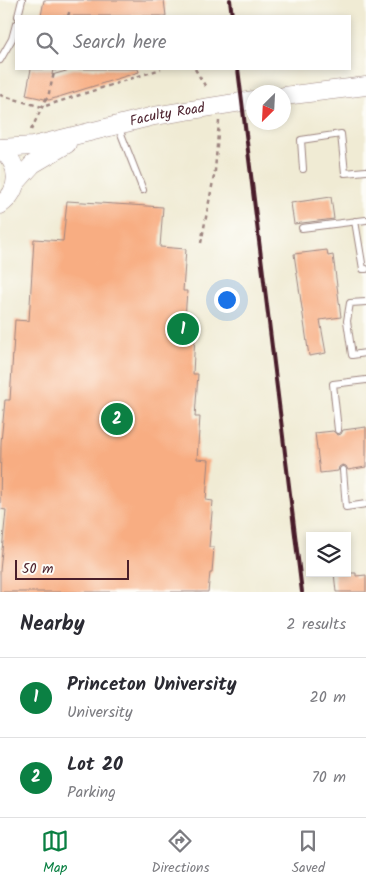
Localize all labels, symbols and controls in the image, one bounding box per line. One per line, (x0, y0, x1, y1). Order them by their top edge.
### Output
search box (15, 15, 351, 70)
text: Search here (73, 28, 167, 58)
icon: search (33, 29, 61, 57)
north arrow (246, 85, 291, 130)
street label: Faculty Road (127, 97, 207, 133)
your location (214, 287, 240, 313)
pin: 1 (167, 310, 199, 348)
pin: 2 (101, 400, 133, 438)
map controls (306, 532, 351, 577)
button: layers (306, 532, 351, 577)
scale bar (15, 557, 129, 580)
text: 50 m (22, 558, 53, 580)
text: Nearby (20, 608, 85, 641)
text: 2 results (286, 612, 346, 637)
text: Princeton University (67, 670, 237, 700)
text: 1 (34, 685, 38, 710)
text: 20 m (310, 685, 346, 710)
text: University (67, 700, 132, 725)
text: Lot 20 (67, 750, 123, 780)
text: 2 (31, 765, 41, 790)
text: 70 m (311, 765, 346, 790)
text: Parking (67, 780, 116, 805)
tab: Map (41, 827, 69, 879)
tab: Directions (151, 827, 209, 879)
tab: Saved (292, 827, 325, 879)

